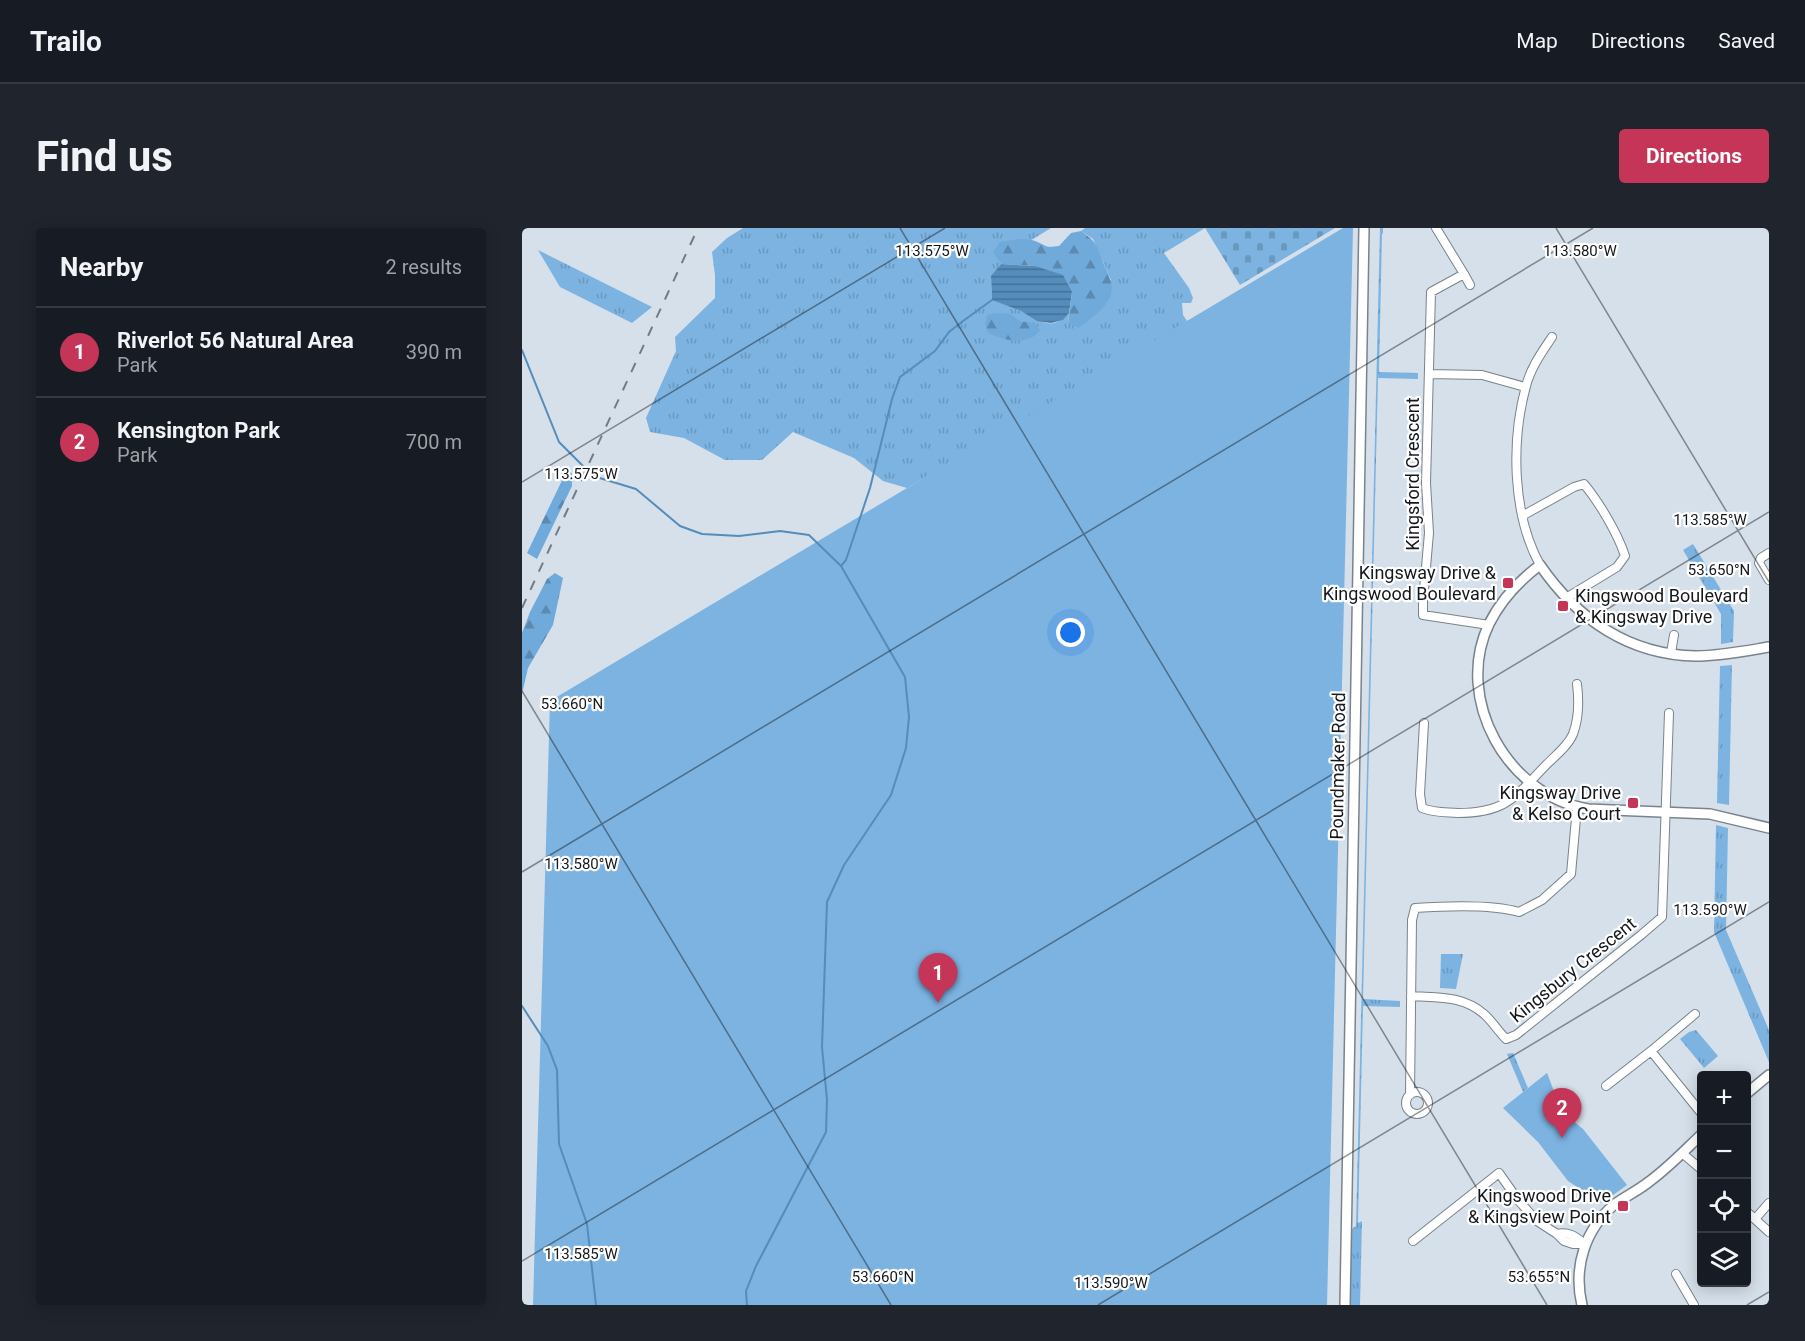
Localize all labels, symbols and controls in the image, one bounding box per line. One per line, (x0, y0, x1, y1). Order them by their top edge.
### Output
text: Trailo (30, 25, 102, 58)
text: Map (1516, 29, 1558, 53)
text: Directions (1591, 29, 1685, 53)
text: Saved (1718, 29, 1775, 53)
button: Directions (1619, 129, 1769, 183)
text: Find us (36, 132, 173, 181)
text: 113.575°W (895, 242, 969, 260)
text: 113.580°W (1543, 242, 1617, 260)
text: Nearby (60, 252, 143, 282)
text: 2 results (386, 255, 462, 279)
text: Riverlot 56 Natural Area (117, 328, 354, 353)
text: 1 (74, 340, 85, 364)
text: 390 m (406, 340, 462, 364)
text: Park (117, 353, 157, 377)
street label: Kingsford Crescent (1402, 397, 1423, 551)
text: Kensington Park (117, 418, 280, 443)
text: 2 (74, 430, 85, 454)
text: 700 m (406, 430, 462, 454)
text: Park (117, 443, 157, 467)
text: 113.575°W (544, 465, 618, 483)
text: 113.585°W (1673, 511, 1747, 529)
text: 53.650°N (1688, 561, 1750, 579)
place label: Kingsway Drive & Kingswood Boulevard (1323, 562, 1497, 604)
marker: Kingsway Drive & Kingswood Boulevard (1501, 576, 1515, 590)
place label: Kingswood Boulevard & Kingsway Drive (1575, 585, 1748, 627)
marker: Kingswood Boulevard & Kingsway Drive (1556, 599, 1570, 613)
your location (1056, 618, 1085, 647)
street label: Poundmaker Road (1326, 692, 1349, 840)
text: 53.660°N (541, 695, 603, 713)
place label: Kingsway Drive & Kelso Court (1499, 782, 1621, 824)
marker: Kingsway Drive & Kelso Court (1626, 796, 1640, 810)
text: 113.580°W (544, 855, 618, 873)
text: 113.590°W (1673, 901, 1747, 919)
street label: Kingsbury Crescent (1506, 912, 1640, 1027)
pin: 1 (918, 954, 958, 1003)
map controls (1697, 1071, 1751, 1287)
button: + (1697, 1071, 1751, 1125)
pin: 2 (1542, 1088, 1582, 1138)
button: − (1697, 1125, 1751, 1179)
button: locate (1697, 1179, 1751, 1233)
place label: Kingswood Drive & Kingsview Point (1468, 1185, 1611, 1227)
marker: Kingswood Drive & Kingsview Point (1616, 1199, 1630, 1213)
button: layers (1697, 1233, 1751, 1287)
text: 113.585°W (544, 1245, 618, 1263)
text: 53.660°N (852, 1268, 914, 1286)
text: 53.655°N (1508, 1268, 1570, 1286)
text: 113.590°W (1074, 1274, 1148, 1292)

